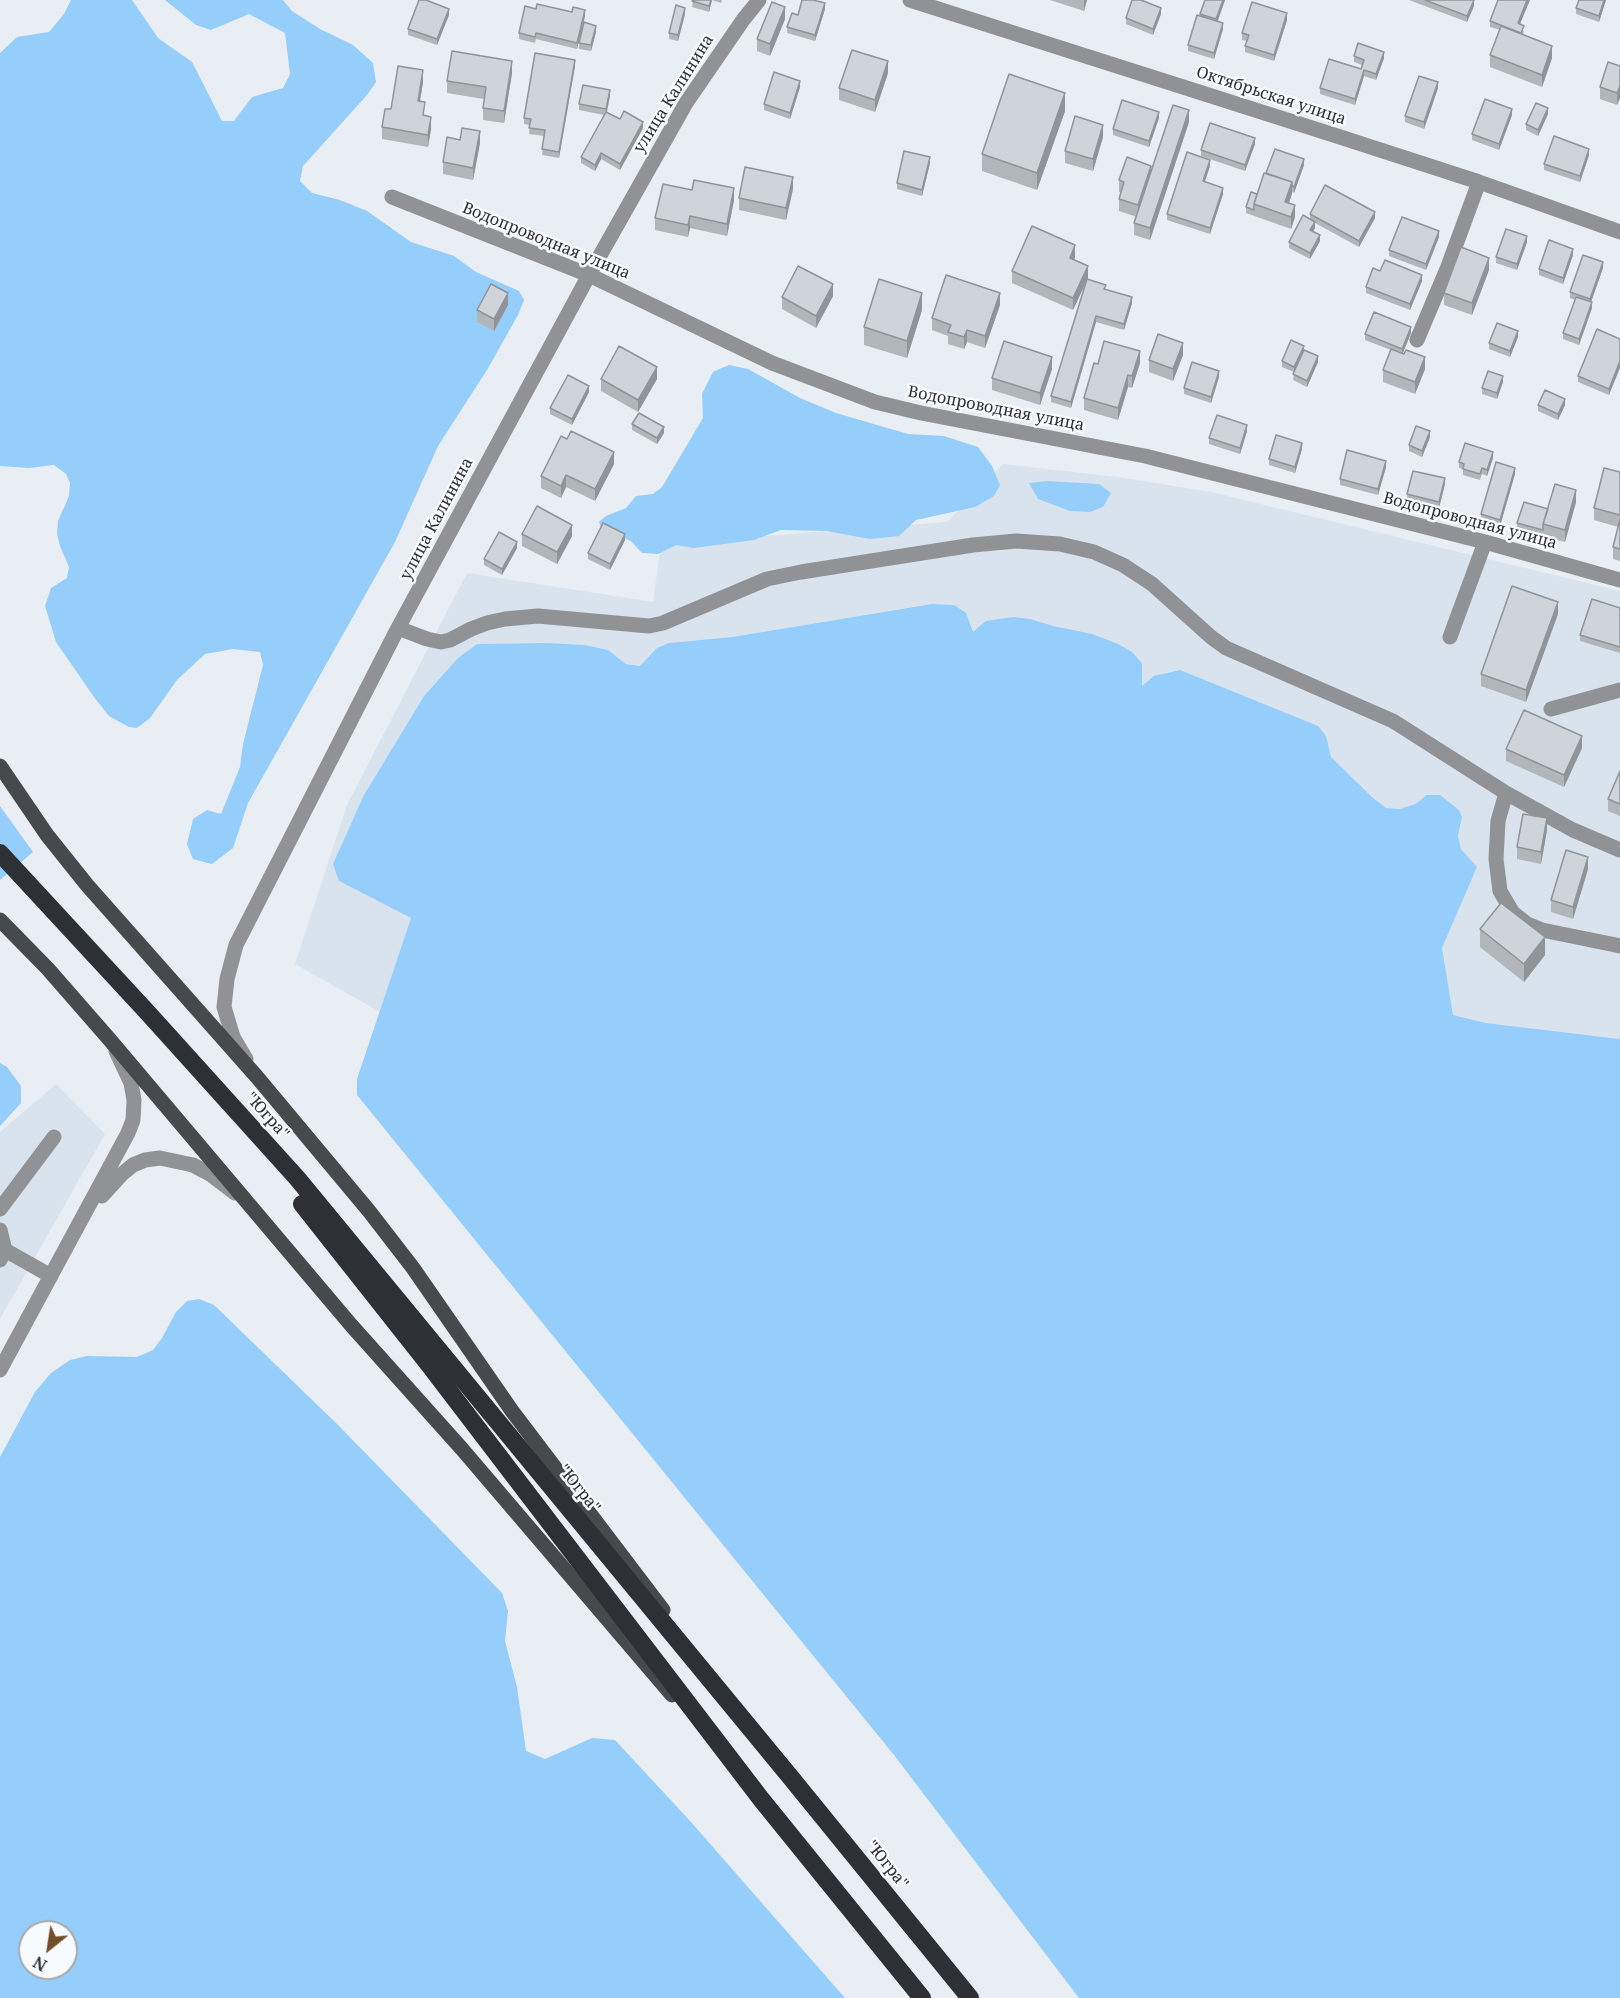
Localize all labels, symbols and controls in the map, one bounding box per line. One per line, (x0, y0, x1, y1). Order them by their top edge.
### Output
street label: улица Калинина (630, 31, 718, 157)
street label: Октябрьская улица (1194, 63, 1348, 129)
street label: Водопроводная улица (459, 199, 633, 283)
street label: Водопроводная улица (906, 382, 1086, 436)
street label: улица Калинина (397, 454, 477, 584)
street label: Водопроводная улица (1381, 489, 1559, 553)
street label: "Югра" (241, 1089, 293, 1143)
street label: "Югра" (554, 1461, 604, 1517)
street label: "Югра" (862, 1837, 912, 1893)
north arrow (18, 1920, 78, 1980)
text: N (29, 1951, 51, 1977)

